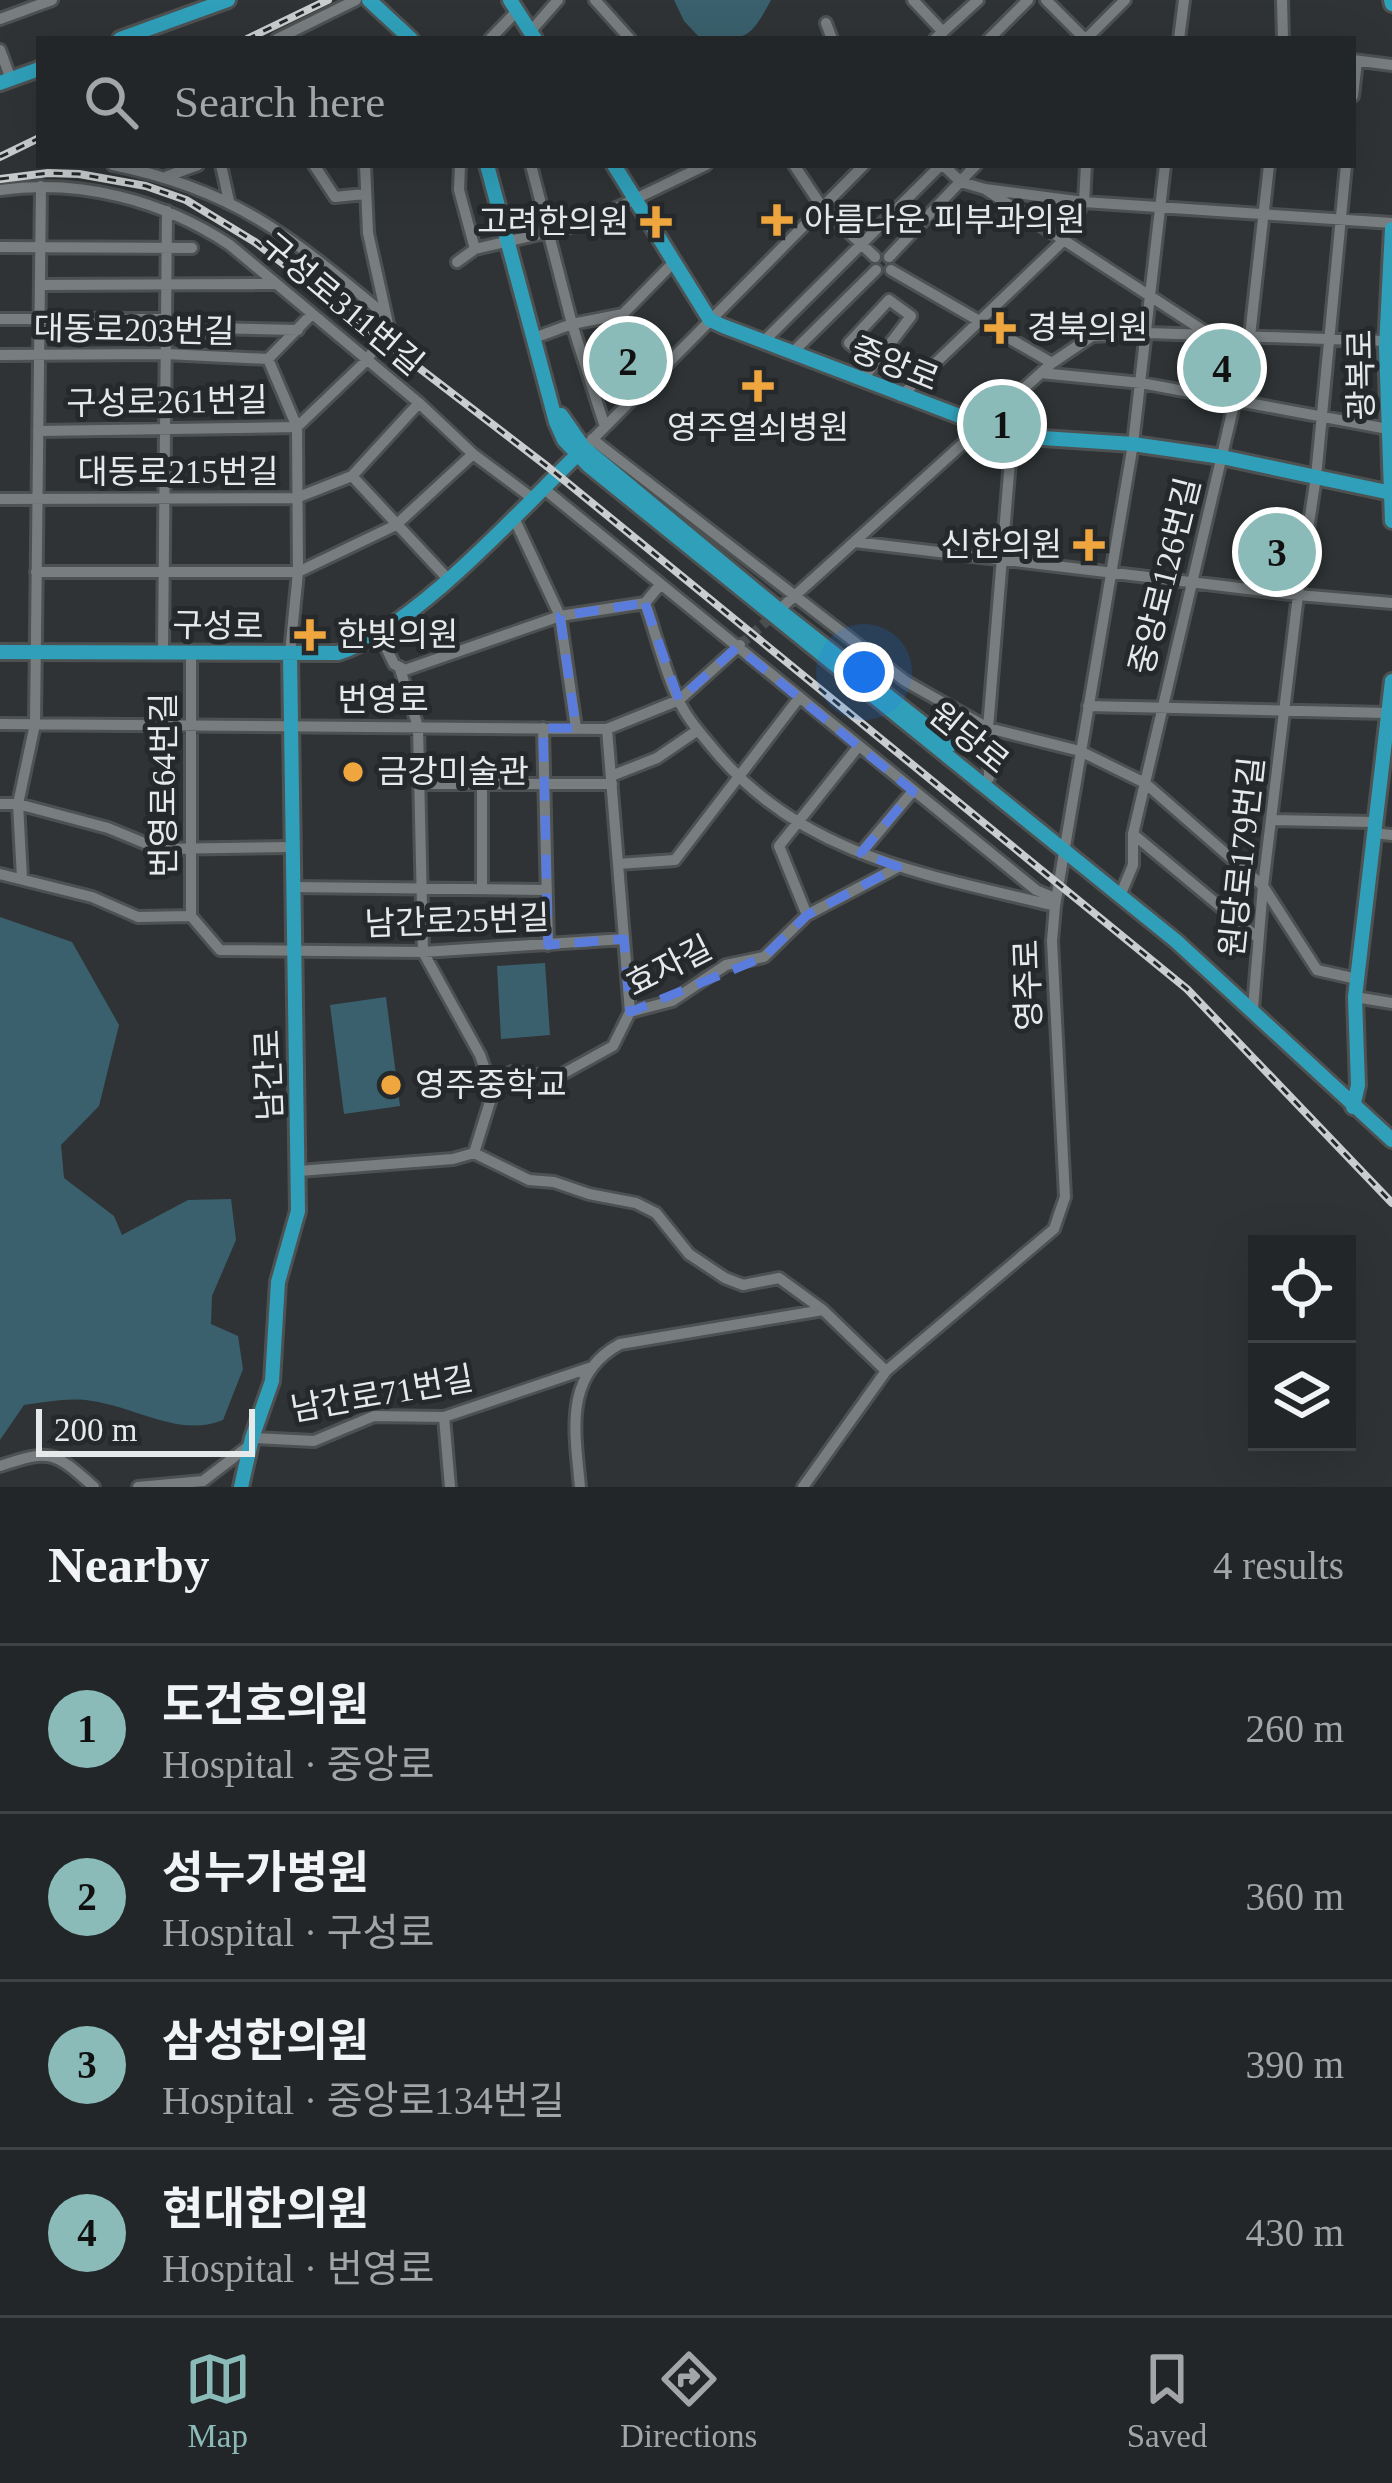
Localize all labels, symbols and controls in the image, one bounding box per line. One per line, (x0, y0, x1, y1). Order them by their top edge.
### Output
search box (36, 36, 1356, 168)
icon: search (78, 69, 144, 135)
text: Search here (174, 77, 385, 127)
place label: 아름다운 피부과의원 (804, 202, 1086, 238)
place label: 고려한의원 (477, 204, 629, 240)
marker: 아름다운 피부과의원 (761, 204, 793, 236)
marker: 고려한의원 (640, 206, 672, 238)
street label: 구성로311번길 (254, 226, 430, 382)
street label: 대동로203번길 (33, 310, 235, 350)
place label: 경북의원 (1027, 310, 1148, 346)
marker: 경북의원 (984, 312, 1016, 344)
pin: 2 (589, 316, 667, 406)
pin: 4 (1183, 323, 1261, 413)
street label: 광복로 (1342, 329, 1380, 421)
street label: 중앙로 (846, 330, 944, 398)
marker: 영주열쇠병원 (742, 370, 774, 402)
pin: 1 (963, 379, 1041, 469)
street label: 구성로261번길 (66, 382, 268, 422)
place label: 영주열쇠병원 (667, 410, 849, 446)
street label: 대동로215번길 (77, 454, 279, 490)
street label: 중앙로126번길 (1123, 474, 1207, 678)
pin: 3 (1238, 507, 1316, 597)
place label: 신한의원 (941, 527, 1062, 563)
marker: 신한의원 (1073, 529, 1105, 561)
street label: 구성로 (172, 607, 264, 645)
place label: 한빛의원 (337, 617, 458, 653)
marker: 한빛의원 (294, 619, 326, 651)
your location (834, 642, 894, 702)
street label: 번영로 (337, 682, 429, 718)
street label: 번영로64번길 (146, 693, 182, 877)
street label: 원당로 (922, 695, 1016, 781)
place label: 금강미술관 (377, 754, 529, 790)
street label: 원당로179번길 (1214, 755, 1270, 959)
marker: 금강미술관 (340, 759, 366, 785)
street label: 남간로25번길 (364, 900, 550, 942)
street label: 효자길 (620, 929, 718, 1003)
street label: 영주로 (1008, 939, 1048, 1031)
street label: 남간로 (249, 1029, 289, 1121)
place label: 영주중학교 (415, 1067, 567, 1103)
marker: 영주중학교 (378, 1072, 404, 1098)
map controls (1248, 1235, 1356, 1451)
button: locate (1248, 1235, 1356, 1343)
button: layers (1248, 1343, 1356, 1451)
street label: 남간로71번길 (288, 1360, 476, 1428)
scale bar (36, 1403, 255, 1456)
text: 200 m (54, 1412, 137, 1448)
text: Nearby (48, 1537, 209, 1593)
text: 4 results (1213, 1544, 1344, 1587)
text: 도건호의원 (162, 1680, 369, 1730)
text: 1 (77, 1707, 97, 1750)
text: 260 m (1245, 1707, 1344, 1750)
text: Hospital · 중앙로 (162, 1743, 434, 1786)
text: 성누가병원 (162, 1848, 369, 1898)
text: 2 (77, 1875, 97, 1918)
text: 360 m (1245, 1875, 1344, 1918)
text: Hospital · 구성로 (162, 1911, 434, 1954)
text: 삼성한의원 (162, 2016, 369, 2066)
text: 3 (77, 2043, 97, 2086)
text: 390 m (1245, 2043, 1344, 2086)
text: Hospital · 중앙로134번길 (162, 2079, 565, 2122)
text: 현대한의원 (162, 2184, 369, 2234)
text: 4 (77, 2211, 97, 2254)
text: 430 m (1245, 2211, 1344, 2254)
text: Hospital · 번영로 (162, 2247, 434, 2290)
tab: Map (185, 2346, 251, 2455)
tab: Directions (620, 2346, 757, 2455)
tab: Saved (1127, 2346, 1207, 2455)

